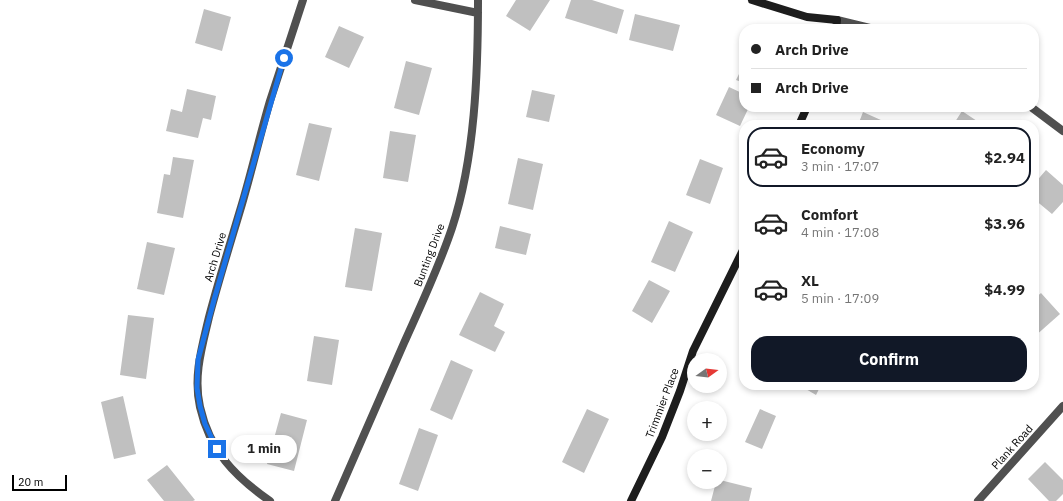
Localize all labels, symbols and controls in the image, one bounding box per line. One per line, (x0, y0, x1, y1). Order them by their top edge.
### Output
text: Arch Drive (775, 40, 849, 59)
route start (275, 49, 293, 67)
text: Arch Drive (775, 78, 849, 97)
icon: car (753, 139, 789, 175)
text: Economy (801, 139, 865, 158)
text: $2.94 (984, 148, 1025, 167)
text: 3 min · 17:07 (801, 158, 879, 175)
icon: car (753, 205, 789, 241)
text: Comfort (801, 205, 858, 224)
text: $3.96 (984, 214, 1025, 233)
street label: Bunting Drive (411, 221, 447, 289)
text: 4 min · 17:08 (801, 224, 879, 241)
street label: Arch Drive (201, 231, 229, 283)
icon: car (753, 271, 789, 307)
text: XL (801, 271, 819, 290)
text: $4.99 (984, 280, 1025, 299)
text: 5 min · 17:09 (801, 290, 879, 307)
button: Confirm (751, 336, 1027, 382)
north arrow (687, 353, 727, 393)
map controls (687, 353, 727, 489)
street label: Trimmier Place (642, 366, 682, 440)
button: + (687, 401, 727, 441)
street label: Plank Road (988, 422, 1036, 472)
callout: 1 min (231, 435, 297, 463)
route end (208, 440, 226, 458)
text: 1 min (247, 440, 281, 457)
button: − (687, 449, 727, 489)
scale bar (12, 473, 67, 492)
text: 20 m (18, 475, 43, 489)

